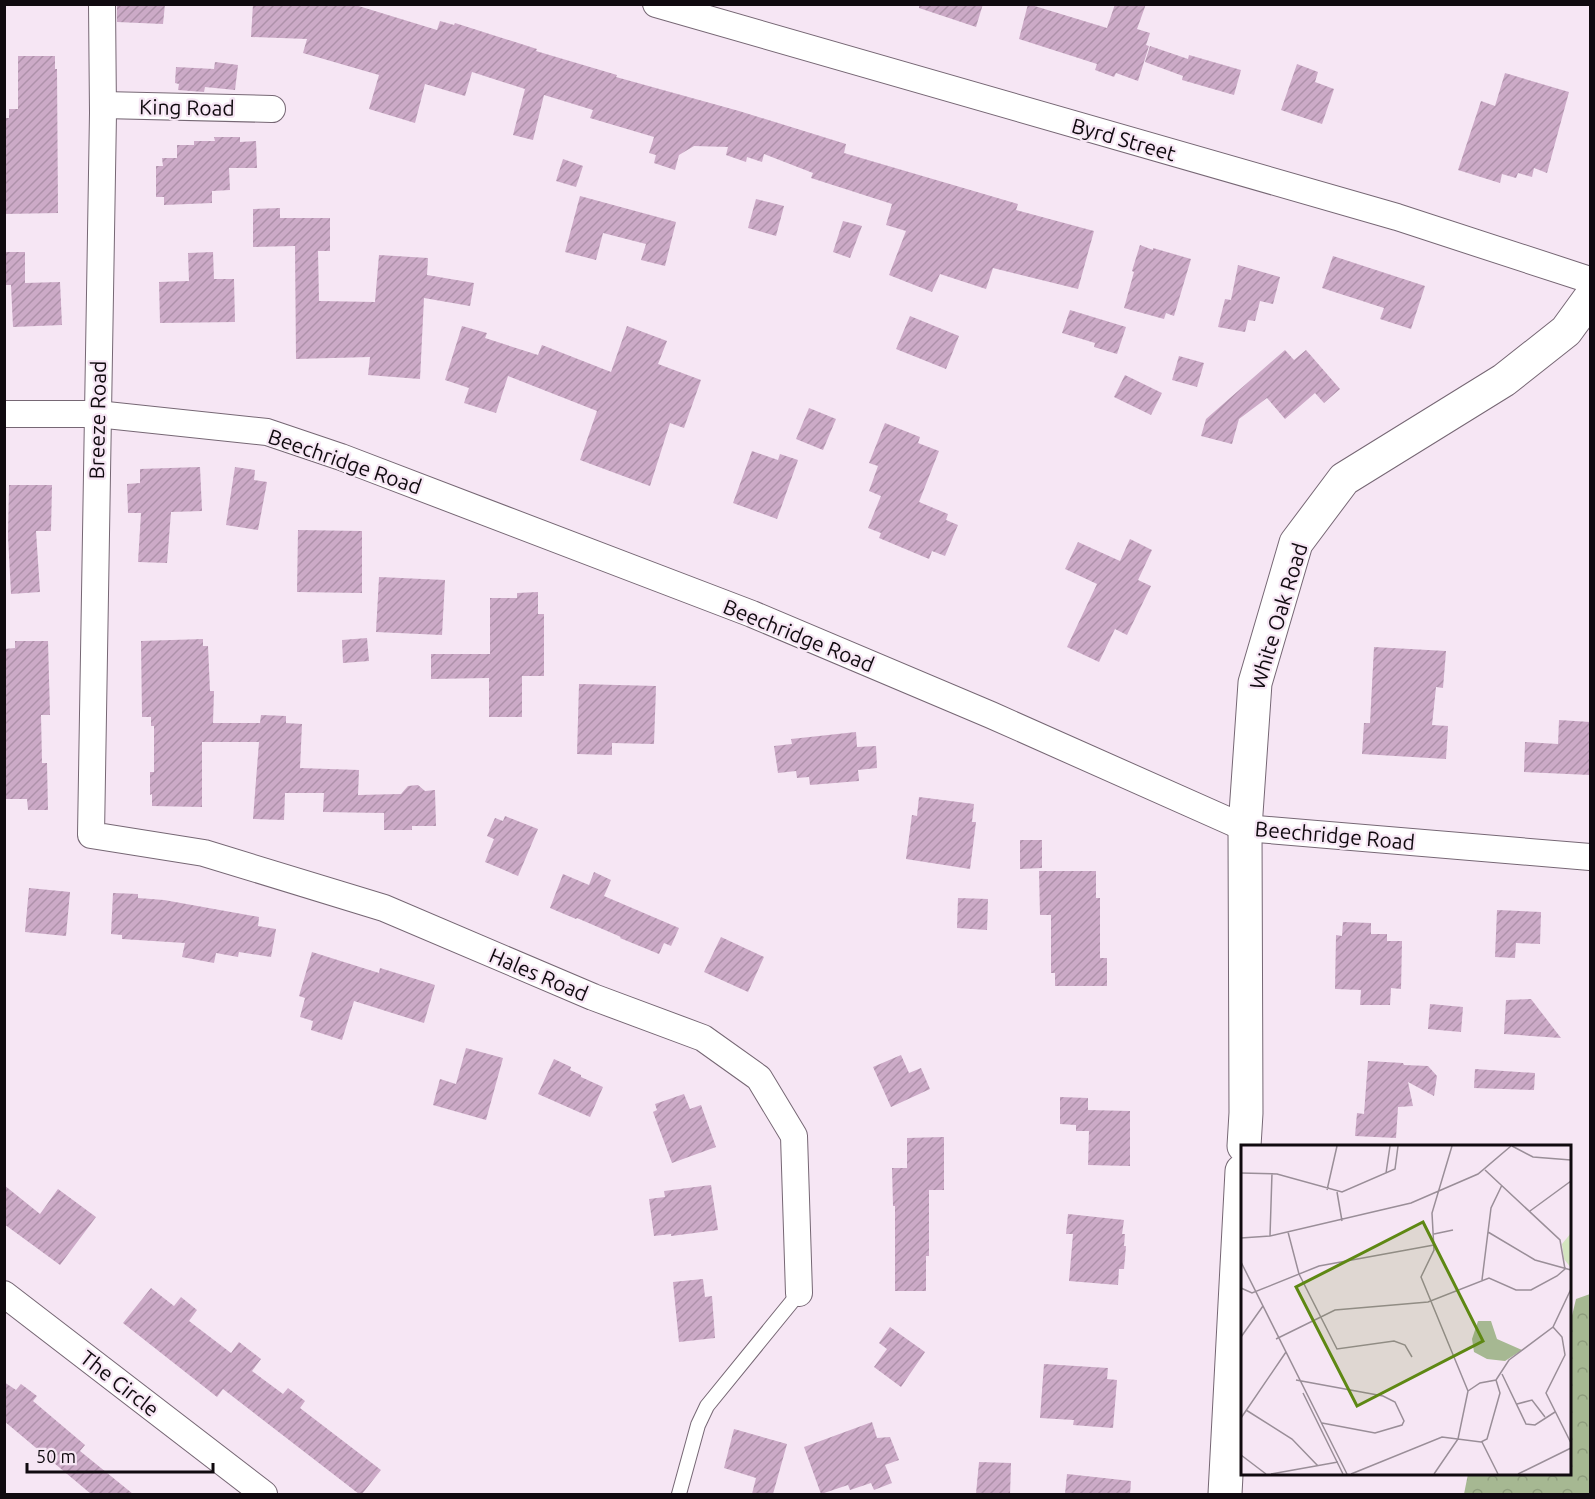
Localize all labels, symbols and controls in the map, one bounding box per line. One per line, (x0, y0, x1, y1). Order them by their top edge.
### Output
street label: King Road (139, 94, 235, 120)
street label: Byrd Street (1069, 113, 1179, 165)
street label: Breeze Road (84, 360, 110, 480)
street label: Beechridge Road (265, 424, 425, 498)
street label: White Oak Road (1244, 540, 1312, 692)
street label: Beechridge Road (720, 594, 878, 676)
street label: Beechridge Road (1254, 816, 1416, 854)
street label: Hales Road (486, 942, 592, 1006)
inset map (1241, 1145, 1571, 1475)
street label: The Circle (76, 1345, 164, 1421)
scale bar (27, 1436, 213, 1474)
text: 50 m (36, 1446, 76, 1466)

